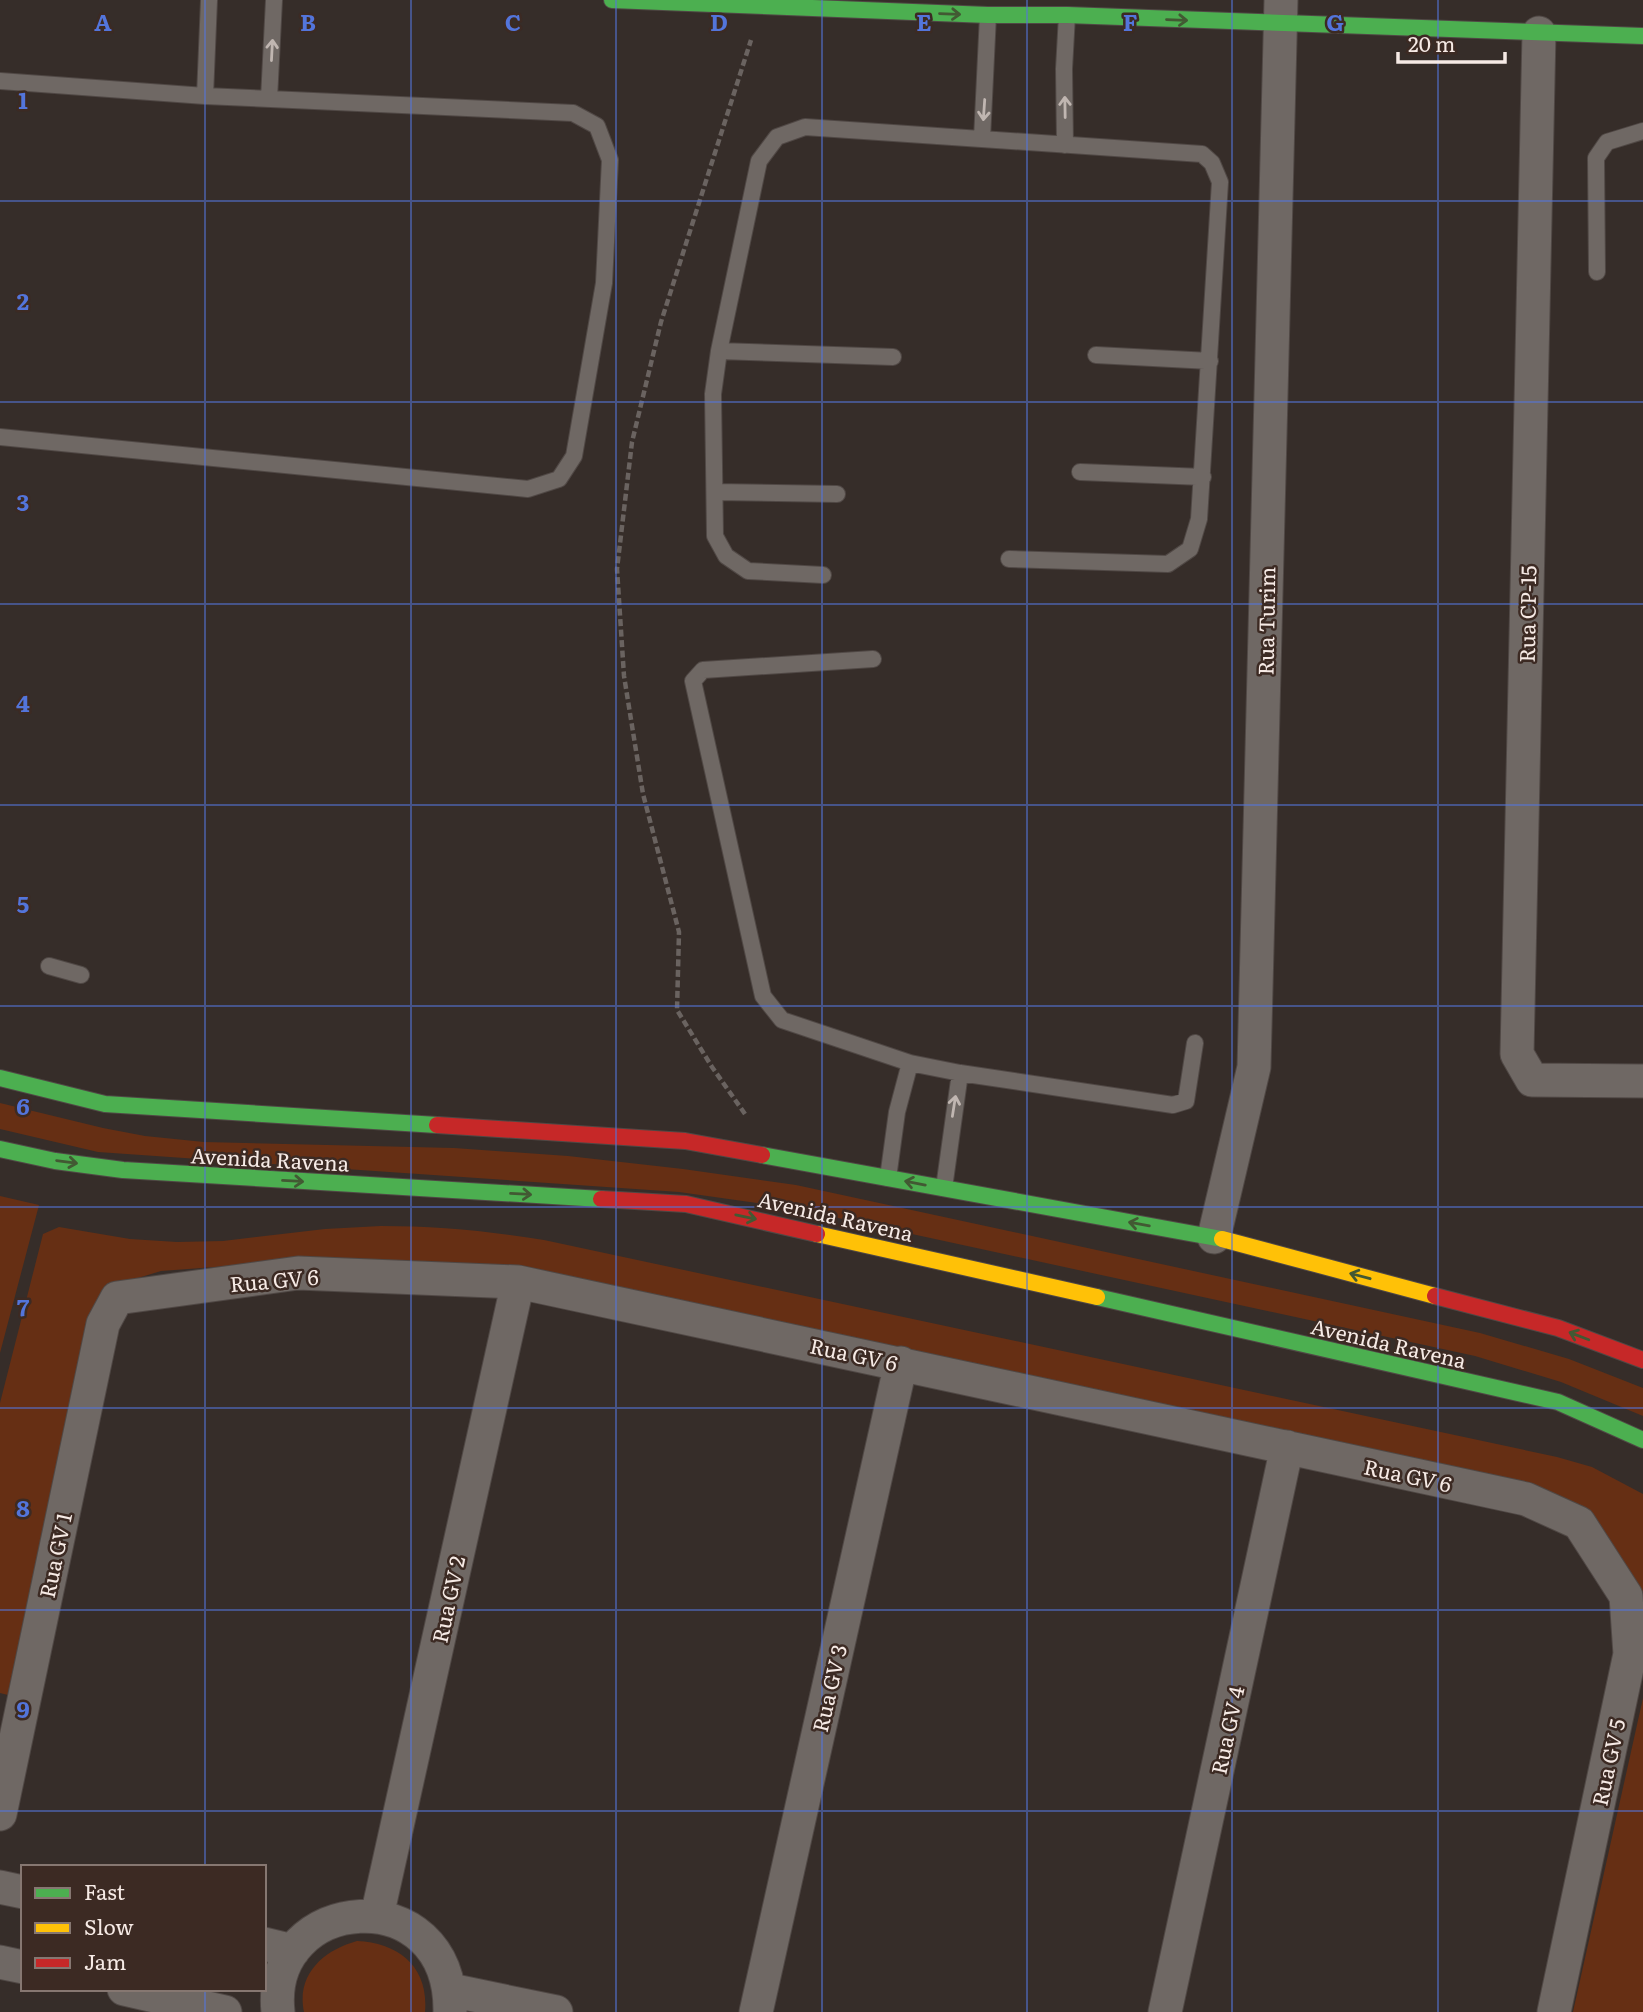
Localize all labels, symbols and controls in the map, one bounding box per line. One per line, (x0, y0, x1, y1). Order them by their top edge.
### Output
text: A (94, 4, 112, 38)
text: B (300, 4, 316, 38)
text: C (505, 4, 521, 38)
text: D (710, 4, 728, 38)
text: E (916, 4, 932, 38)
text: F (1123, 4, 1138, 38)
text: G (1326, 4, 1344, 38)
one-way arrow (938, 7, 961, 20)
one-way arrow (1166, 13, 1189, 26)
scale bar (1398, 21, 1505, 65)
text: 20 m (1408, 27, 1455, 58)
one-way arrow (265, 38, 278, 61)
text: 1 (18, 82, 28, 116)
one-way arrow (1058, 96, 1071, 119)
one-way arrow (977, 99, 990, 121)
text: 2 (17, 283, 29, 317)
text: 3 (17, 484, 29, 518)
street label: Rua CP-15 (1510, 565, 1542, 663)
street label: Rua Turim (1249, 566, 1281, 676)
text: 4 (16, 685, 30, 719)
text: 5 (17, 886, 29, 920)
text: 6 (16, 1088, 30, 1122)
one-way arrow (948, 1095, 961, 1118)
street label: Avenida Ravena (190, 1138, 351, 1178)
one-way arrow (55, 1156, 78, 1169)
one-way arrow (282, 1174, 305, 1187)
one-way arrow (904, 1175, 927, 1189)
street label: Avenida Ravena (755, 1182, 917, 1248)
one-way arrow (509, 1188, 531, 1201)
one-way arrow (734, 1210, 757, 1224)
one-way arrow (1128, 1216, 1151, 1230)
street label: Rua GV 6 (228, 1260, 320, 1298)
one-way arrow (1349, 1269, 1372, 1282)
text: 7 (17, 1289, 30, 1323)
street label: Avenida Ravena (1308, 1309, 1470, 1375)
one-way arrow (1569, 1328, 1591, 1341)
street label: Rua GV 6 (807, 1329, 901, 1377)
street label: Rua GV 6 (1361, 1450, 1455, 1498)
text: 8 (16, 1490, 30, 1524)
street label: Rua GV 1 (30, 1509, 78, 1600)
street label: Rua GV 2 (423, 1553, 471, 1645)
street label: Rua GV 3 (803, 1641, 853, 1735)
street label: Rua GV 4 (1202, 1683, 1251, 1777)
text: 9 (16, 1691, 30, 1725)
street label: Rua GV 5 (1583, 1716, 1631, 1808)
legend (21, 1865, 266, 1991)
text: Fast (84, 1875, 125, 1906)
text: Slow (84, 1910, 134, 1941)
text: Jam (84, 1945, 126, 1976)

